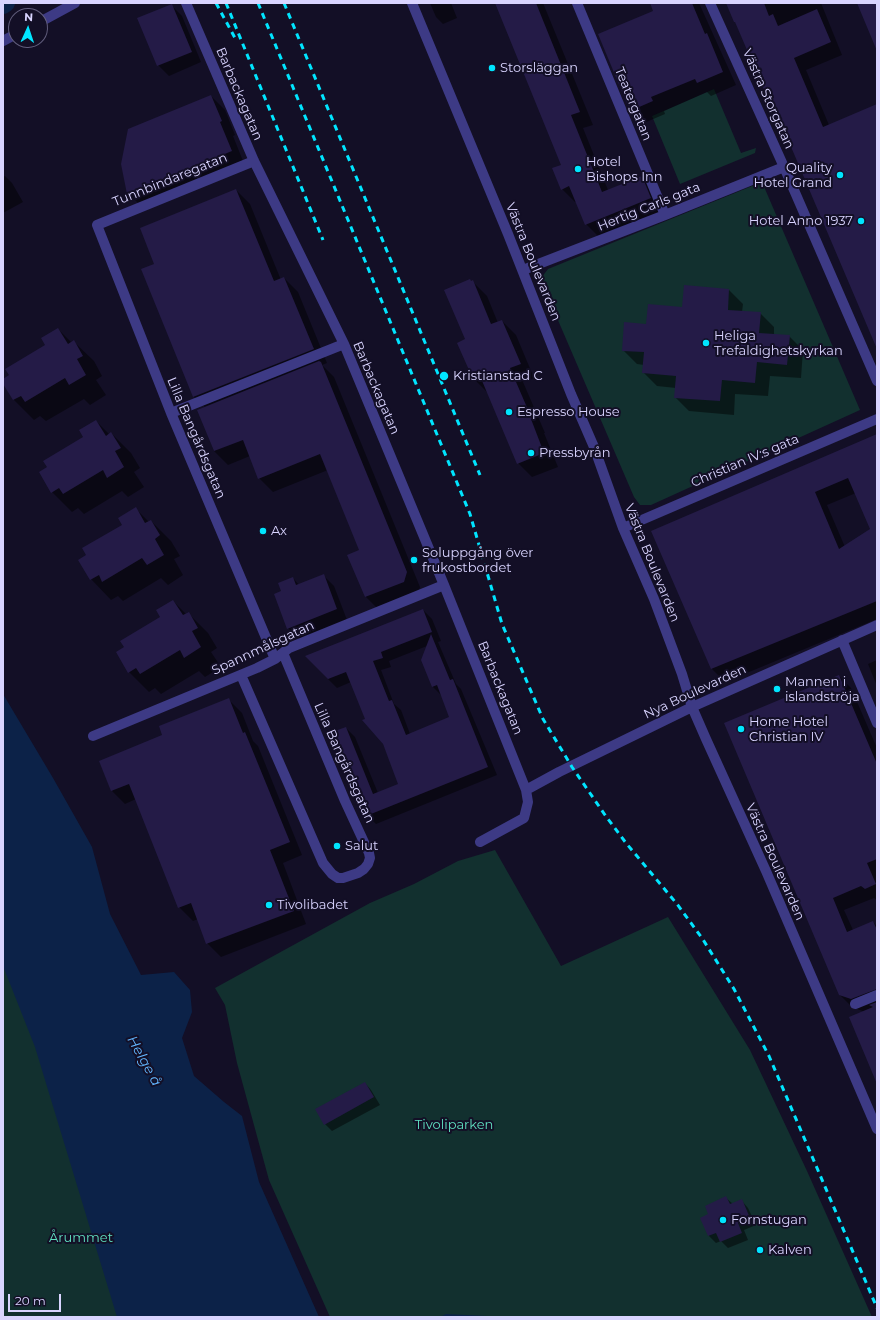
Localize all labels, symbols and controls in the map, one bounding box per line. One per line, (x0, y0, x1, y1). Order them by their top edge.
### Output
north arrow (8, 8, 48, 48)
text: N (24, 10, 33, 24)
street label: Barbackagatan (212, 45, 266, 143)
street label: Västra Storgatan (739, 47, 797, 151)
place label: Storsläggan (500, 60, 578, 76)
marker: Storsläggan (487, 63, 497, 73)
street label: Teatergatan (611, 65, 655, 143)
street label: Tunnbindaregatan (110, 150, 230, 210)
place label: Hotel Bishops Inn (586, 154, 663, 185)
place label: Quality Hotel Grand (753, 160, 832, 191)
marker: Hotel Bishops Inn (573, 164, 583, 174)
marker: Quality Hotel Grand (835, 170, 845, 180)
street label: Hertig Carls gata (595, 179, 703, 235)
street label: Västra Boulevarden (502, 201, 564, 323)
place label: Hotel Anno 1937 (749, 213, 853, 229)
marker: Hotel Anno 1937 (856, 216, 866, 226)
place label: Heliga Trefaldighetskyrkan (714, 328, 843, 359)
marker: Heliga Trefaldighetskyrkan (701, 338, 711, 348)
street label: Barbackagatan (349, 339, 403, 437)
place label: Kristianstad C (453, 368, 543, 384)
marker: Kristianstad C (438, 370, 450, 382)
street label: Lilla Bangårdsgatan (163, 375, 229, 501)
place label: Espresso House (517, 404, 620, 420)
marker: Espresso House (504, 407, 514, 417)
street label: Christian IV:s gata (689, 431, 801, 491)
place label: Pressbyrån (539, 445, 610, 461)
marker: Pressbyrån (526, 448, 536, 458)
street label: Västra Boulevarden (621, 502, 683, 624)
place label: Ax (271, 523, 287, 539)
marker: Ax (258, 526, 268, 536)
place label: Soluppgång över frukostbordet (422, 545, 534, 576)
marker: Soluppgång över frukostbordet (409, 555, 419, 565)
street label: Spannmålsgatan (209, 617, 317, 679)
street label: Barbackagatan (474, 639, 526, 737)
street label: Nya Boulevarden (641, 661, 749, 723)
place label: Mannen i islandströja (785, 674, 860, 705)
marker: Mannen i islandströja (772, 684, 782, 694)
street label: Lilla Bangårdsgatan (310, 700, 378, 826)
place label: Home Hotel Christian IV (749, 714, 828, 745)
marker: Home Hotel Christian IV (736, 724, 746, 734)
street label: Västra Boulevarden (742, 801, 808, 923)
place label: Salut (345, 838, 378, 854)
marker: Salut (332, 841, 342, 851)
place label: Tivolibadet (277, 897, 348, 913)
marker: Tivolibadet (264, 900, 274, 910)
water label: Helge å (123, 1033, 165, 1089)
park label: Tivoliparken (415, 1117, 493, 1133)
place label: Fornstugan (731, 1212, 807, 1228)
marker: Fornstugan (718, 1215, 728, 1225)
park label: Årummet (49, 1230, 113, 1246)
place label: Kalven (768, 1242, 812, 1258)
marker: Kalven (755, 1245, 765, 1255)
scale bar (10, 1286, 63, 1312)
text: 20 m (15, 1293, 46, 1308)

